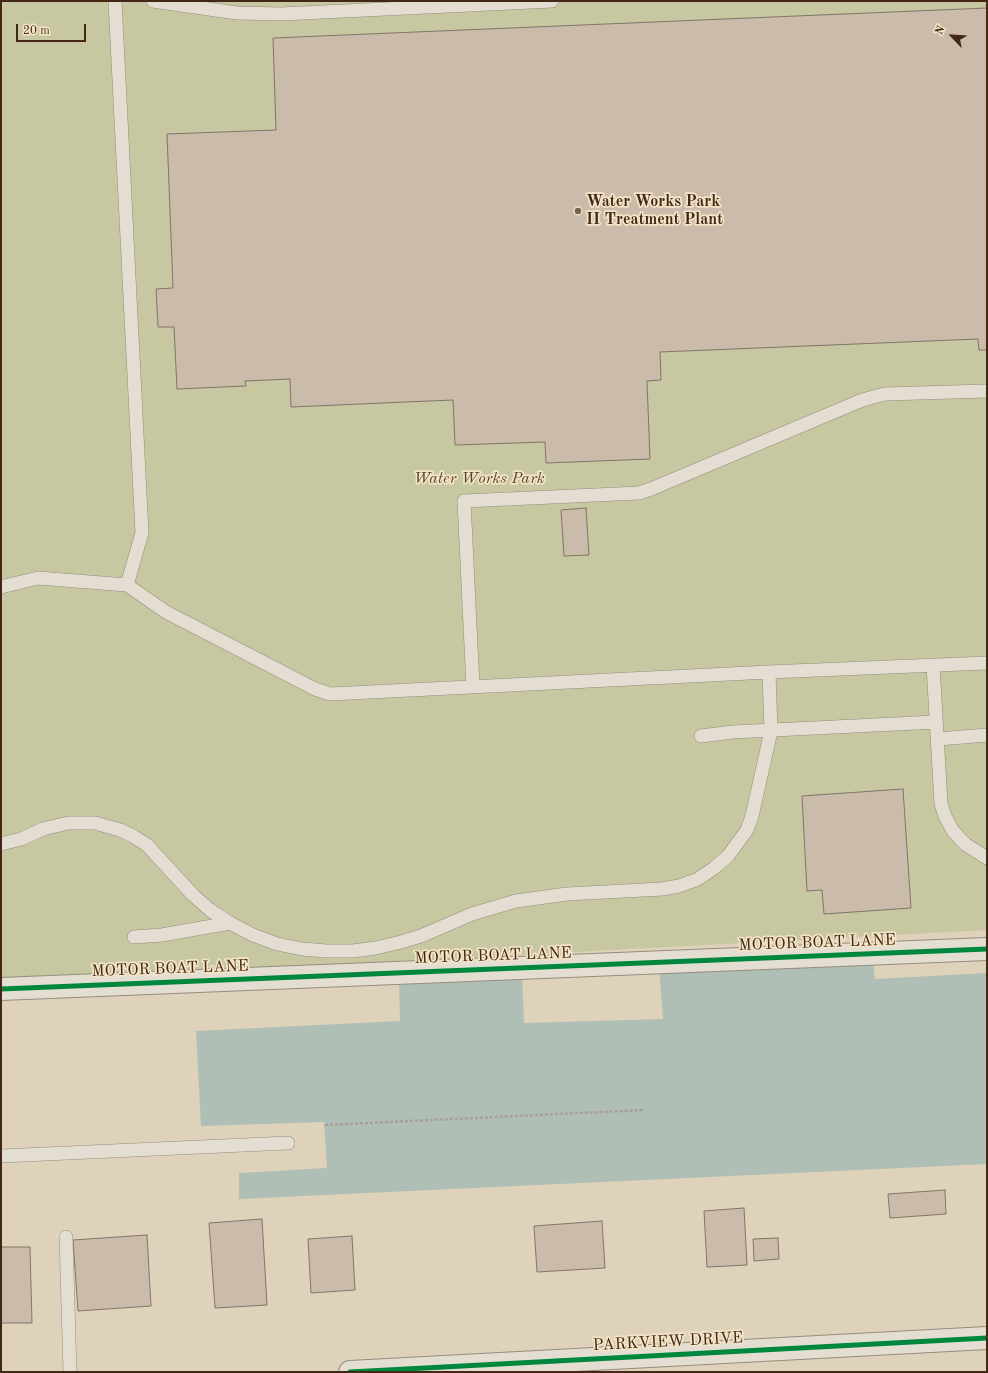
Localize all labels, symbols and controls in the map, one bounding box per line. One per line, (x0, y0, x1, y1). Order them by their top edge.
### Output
scale bar (18, 16, 88, 42)
north arrow (932, 16, 972, 56)
text: 20 m (23, 25, 50, 37)
text: N (934, 25, 947, 37)
place label: Water Works Park II Treatment Plant (586, 192, 723, 230)
marker: Water Works Park II Treatment Plant (573, 206, 583, 216)
park label: Water Works Park (413, 469, 545, 489)
street label: MOTOR BOAT LANE (738, 931, 896, 955)
street label: MOTOR BOAT LANE (414, 944, 572, 968)
street label: MOTOR BOAT LANE (91, 957, 249, 981)
street label: PARKVIEW DRIVE (592, 1328, 744, 1356)

